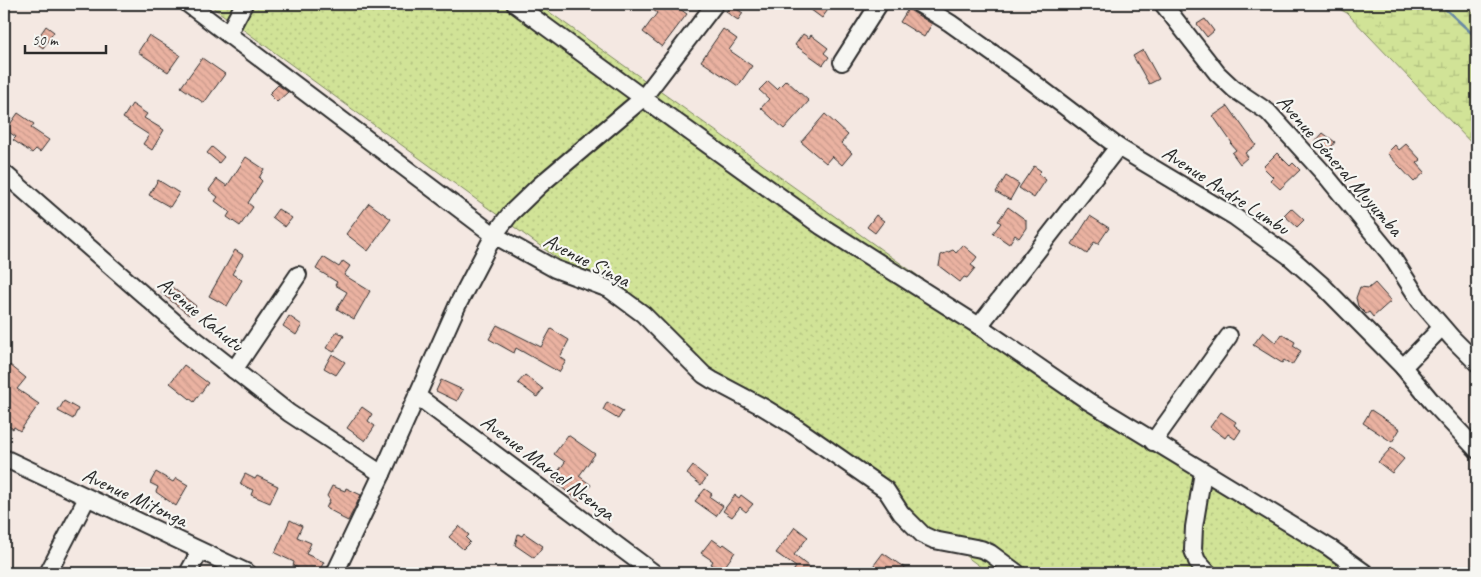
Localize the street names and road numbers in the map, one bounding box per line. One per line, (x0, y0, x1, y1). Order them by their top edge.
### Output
street label: Avenue Géneral Muyumba (1271, 89, 1410, 242)
street label: Avenue Andre Lumbu (1158, 139, 1296, 241)
street label: Avenue Singa (540, 227, 636, 293)
street label: Avenue Kahutu (153, 271, 250, 358)
street label: Avenue Marcel Nsenga (476, 408, 621, 527)
street label: Avenue Mitonga (79, 461, 194, 534)

